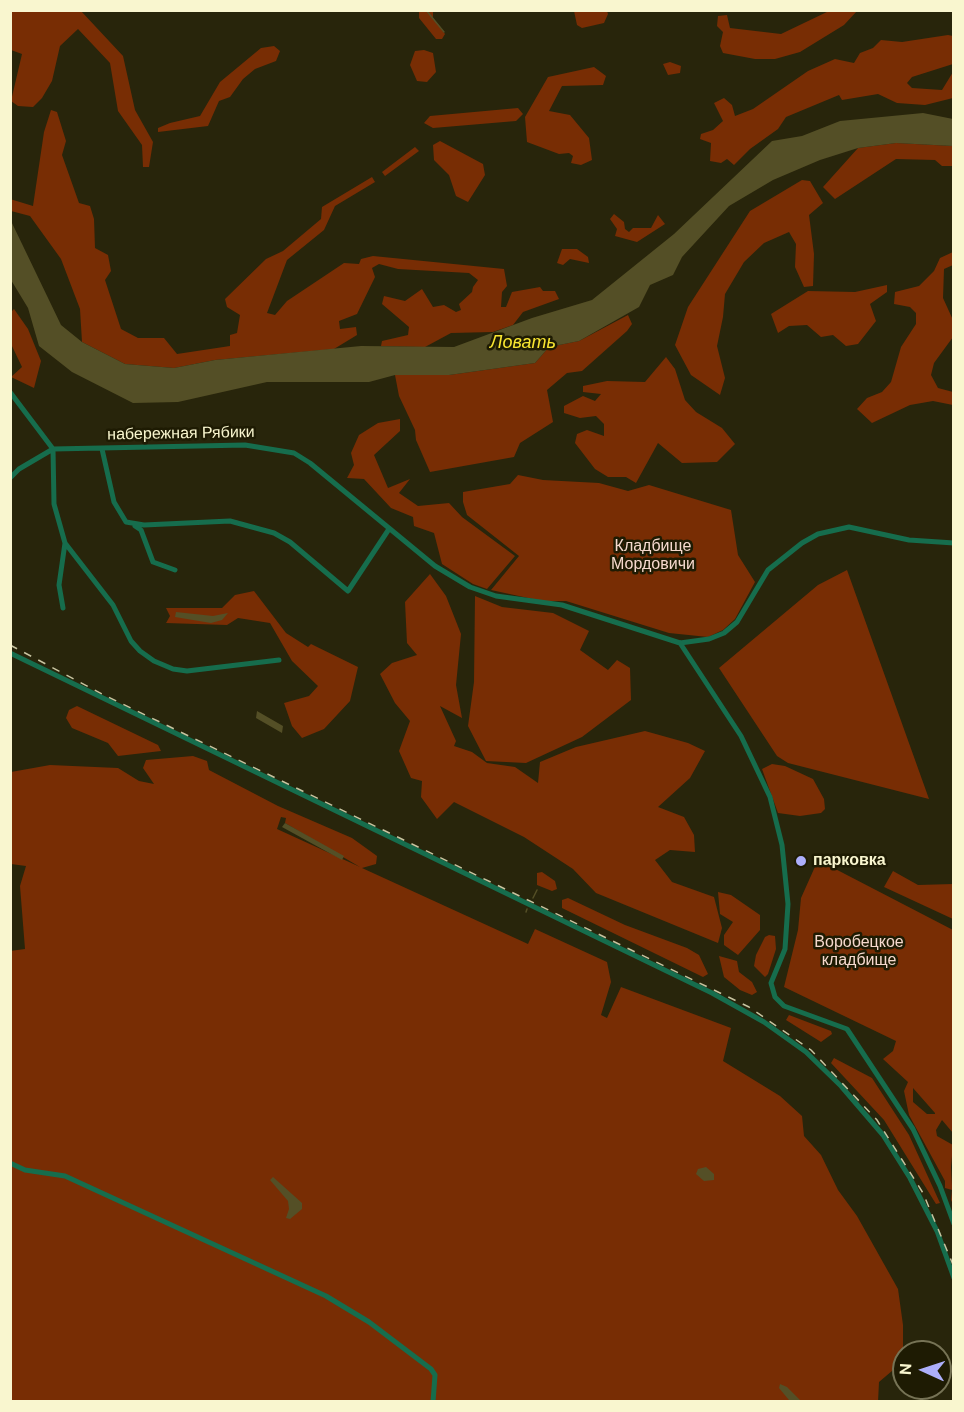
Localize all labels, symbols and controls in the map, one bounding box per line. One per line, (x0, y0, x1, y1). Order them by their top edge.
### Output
water label: Ловать (490, 332, 556, 354)
street label: набережная Рябики (107, 423, 255, 445)
park label: Кладбище Мордовичи (611, 537, 695, 575)
place label: парковка (813, 851, 886, 871)
marker: парковка (794, 854, 808, 868)
park label: Воробецкое кладбище (814, 933, 904, 971)
north arrow (892, 1340, 952, 1400)
text: N (895, 1363, 916, 1376)

